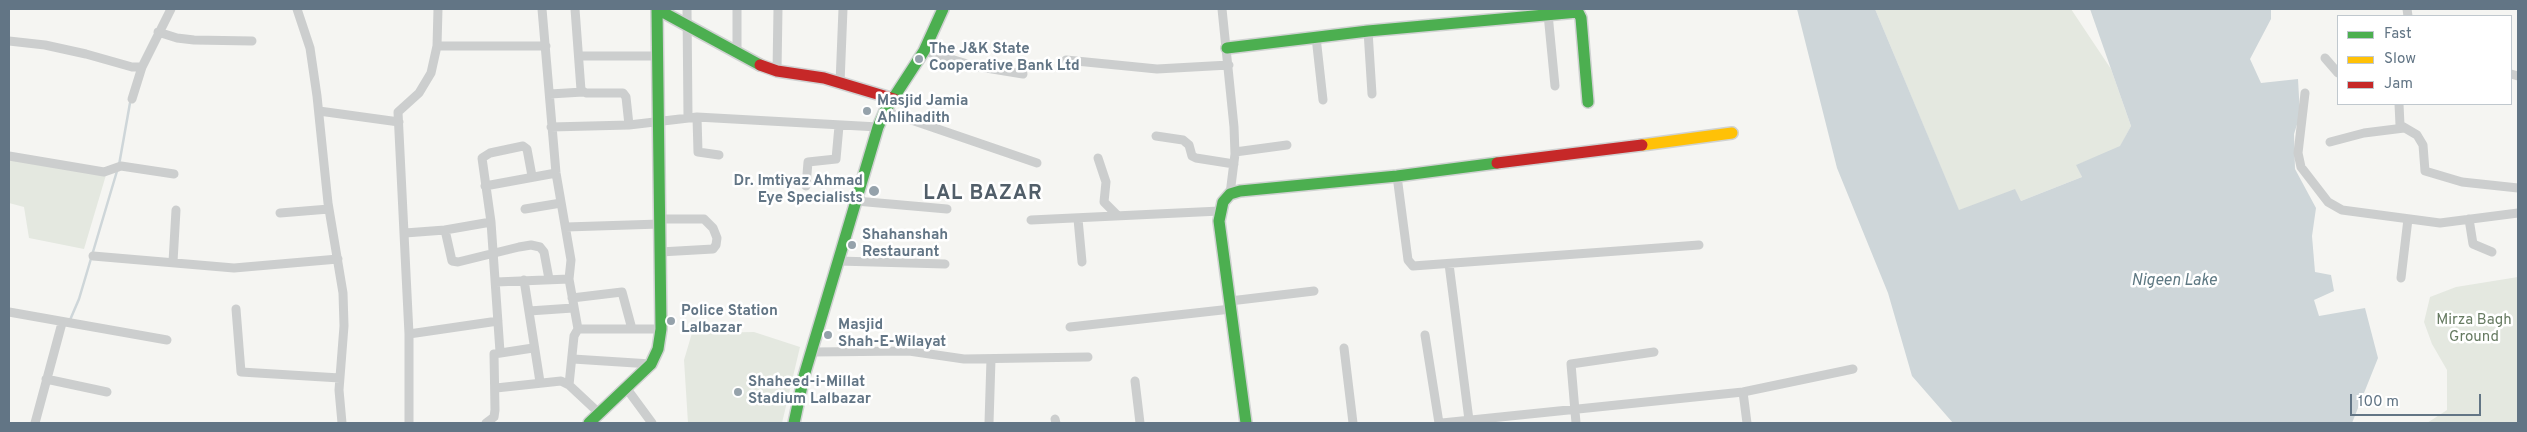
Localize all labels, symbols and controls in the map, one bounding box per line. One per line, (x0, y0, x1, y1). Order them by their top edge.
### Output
legend (2337, 15, 2512, 105)
text: Fast (2384, 25, 2412, 44)
place label: The J&K State Cooperative Bank Ltd (929, 41, 1080, 76)
text: Slow (2384, 50, 2416, 69)
marker: The J&K State Cooperative Bank Ltd (913, 53, 925, 65)
text: Jam (2384, 75, 2413, 94)
place label: Masjid Jamia Ahlihadith (877, 93, 968, 128)
marker: Masjid Jamia Ahlihadith (861, 105, 873, 117)
place label: Dr. Imtiyaz Ahmad Eye Specialists (734, 173, 863, 208)
district label: LAL BAZAR (922, 183, 1044, 207)
marker: Dr. Imtiyaz Ahmad Eye Specialists (867, 184, 881, 198)
place label: Shahanshah Restaurant (862, 227, 948, 262)
marker: Shahanshah Restaurant (846, 239, 858, 251)
water label: Nigeen Lake (2131, 272, 2217, 292)
place label: Police Station Lalbazar (681, 303, 778, 338)
park label: Mirza Bagh Ground (2436, 312, 2512, 347)
marker: Police Station Lalbazar (665, 315, 677, 327)
place label: Masjid Shah-E-Wilayat (838, 317, 946, 352)
marker: Masjid Shah-E-Wilayat (822, 329, 834, 341)
place label: Shaheed-i-Millat Stadium Lalbazar (748, 374, 871, 409)
scale bar (2352, 384, 2483, 416)
marker: Shaheed-i-Millat Stadium Lalbazar (732, 386, 744, 398)
text: 100 m (2358, 393, 2399, 412)

